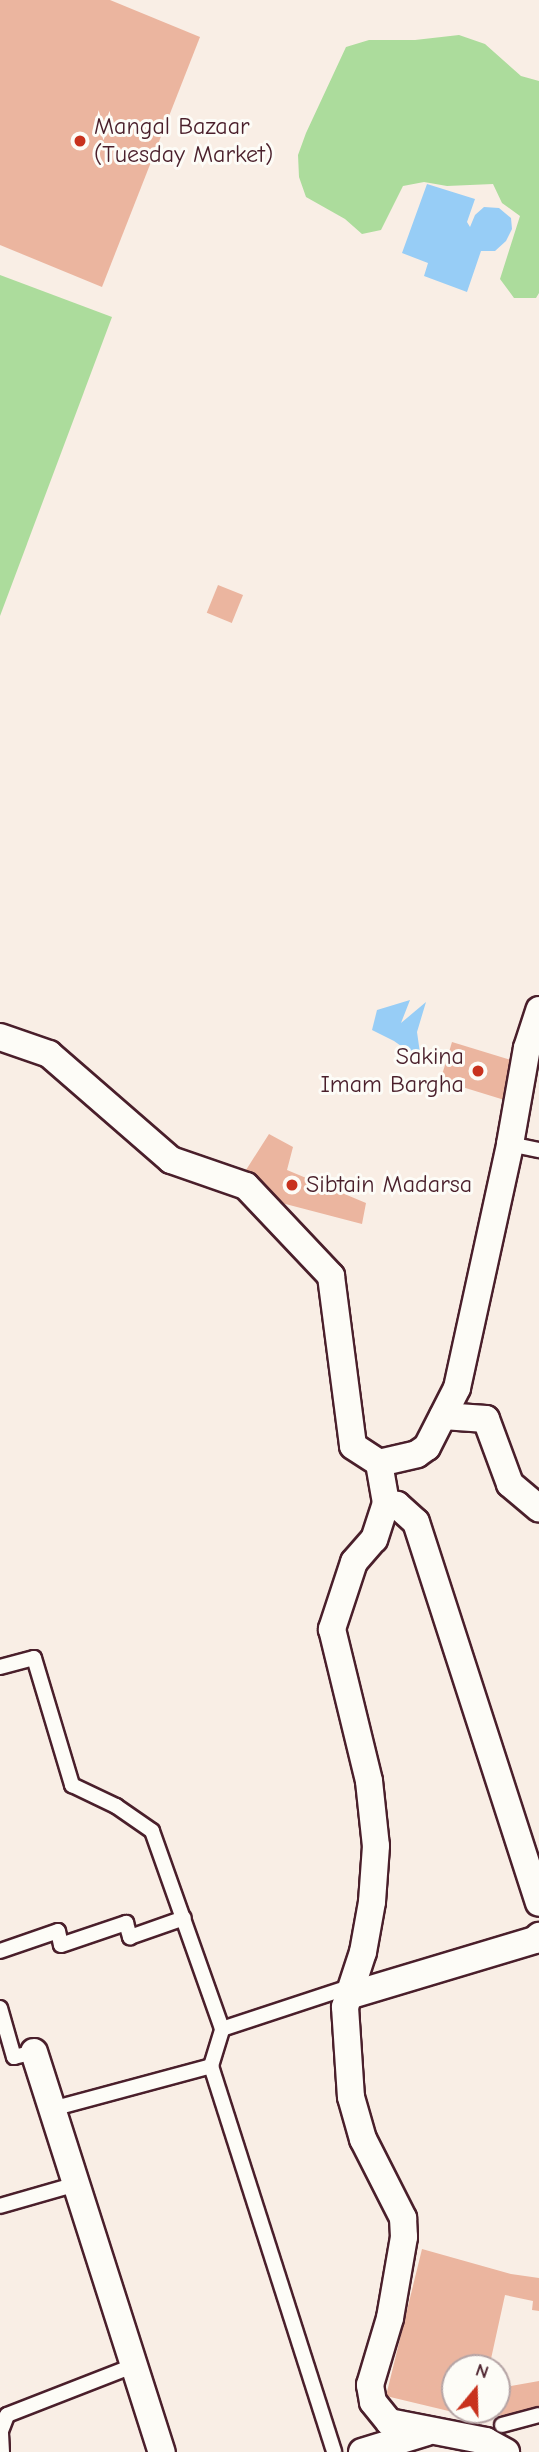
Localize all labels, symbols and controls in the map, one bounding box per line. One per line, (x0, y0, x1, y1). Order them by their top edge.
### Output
place label: Mangal Bazaar (Tuesday Market) (94, 113, 273, 169)
marker: Mangal Bazaar (Tuesday Market) (72, 133, 88, 149)
place label: Sakina Imam Bargha (320, 1043, 464, 1099)
marker: Sakina Imam Bargha (470, 1063, 486, 1079)
place label: Sibtain Madarsa (306, 1171, 472, 1199)
marker: Sibtain Madarsa (284, 1177, 300, 1193)
north arrow (441, 2354, 511, 2424)
text: N (473, 2359, 492, 2383)

